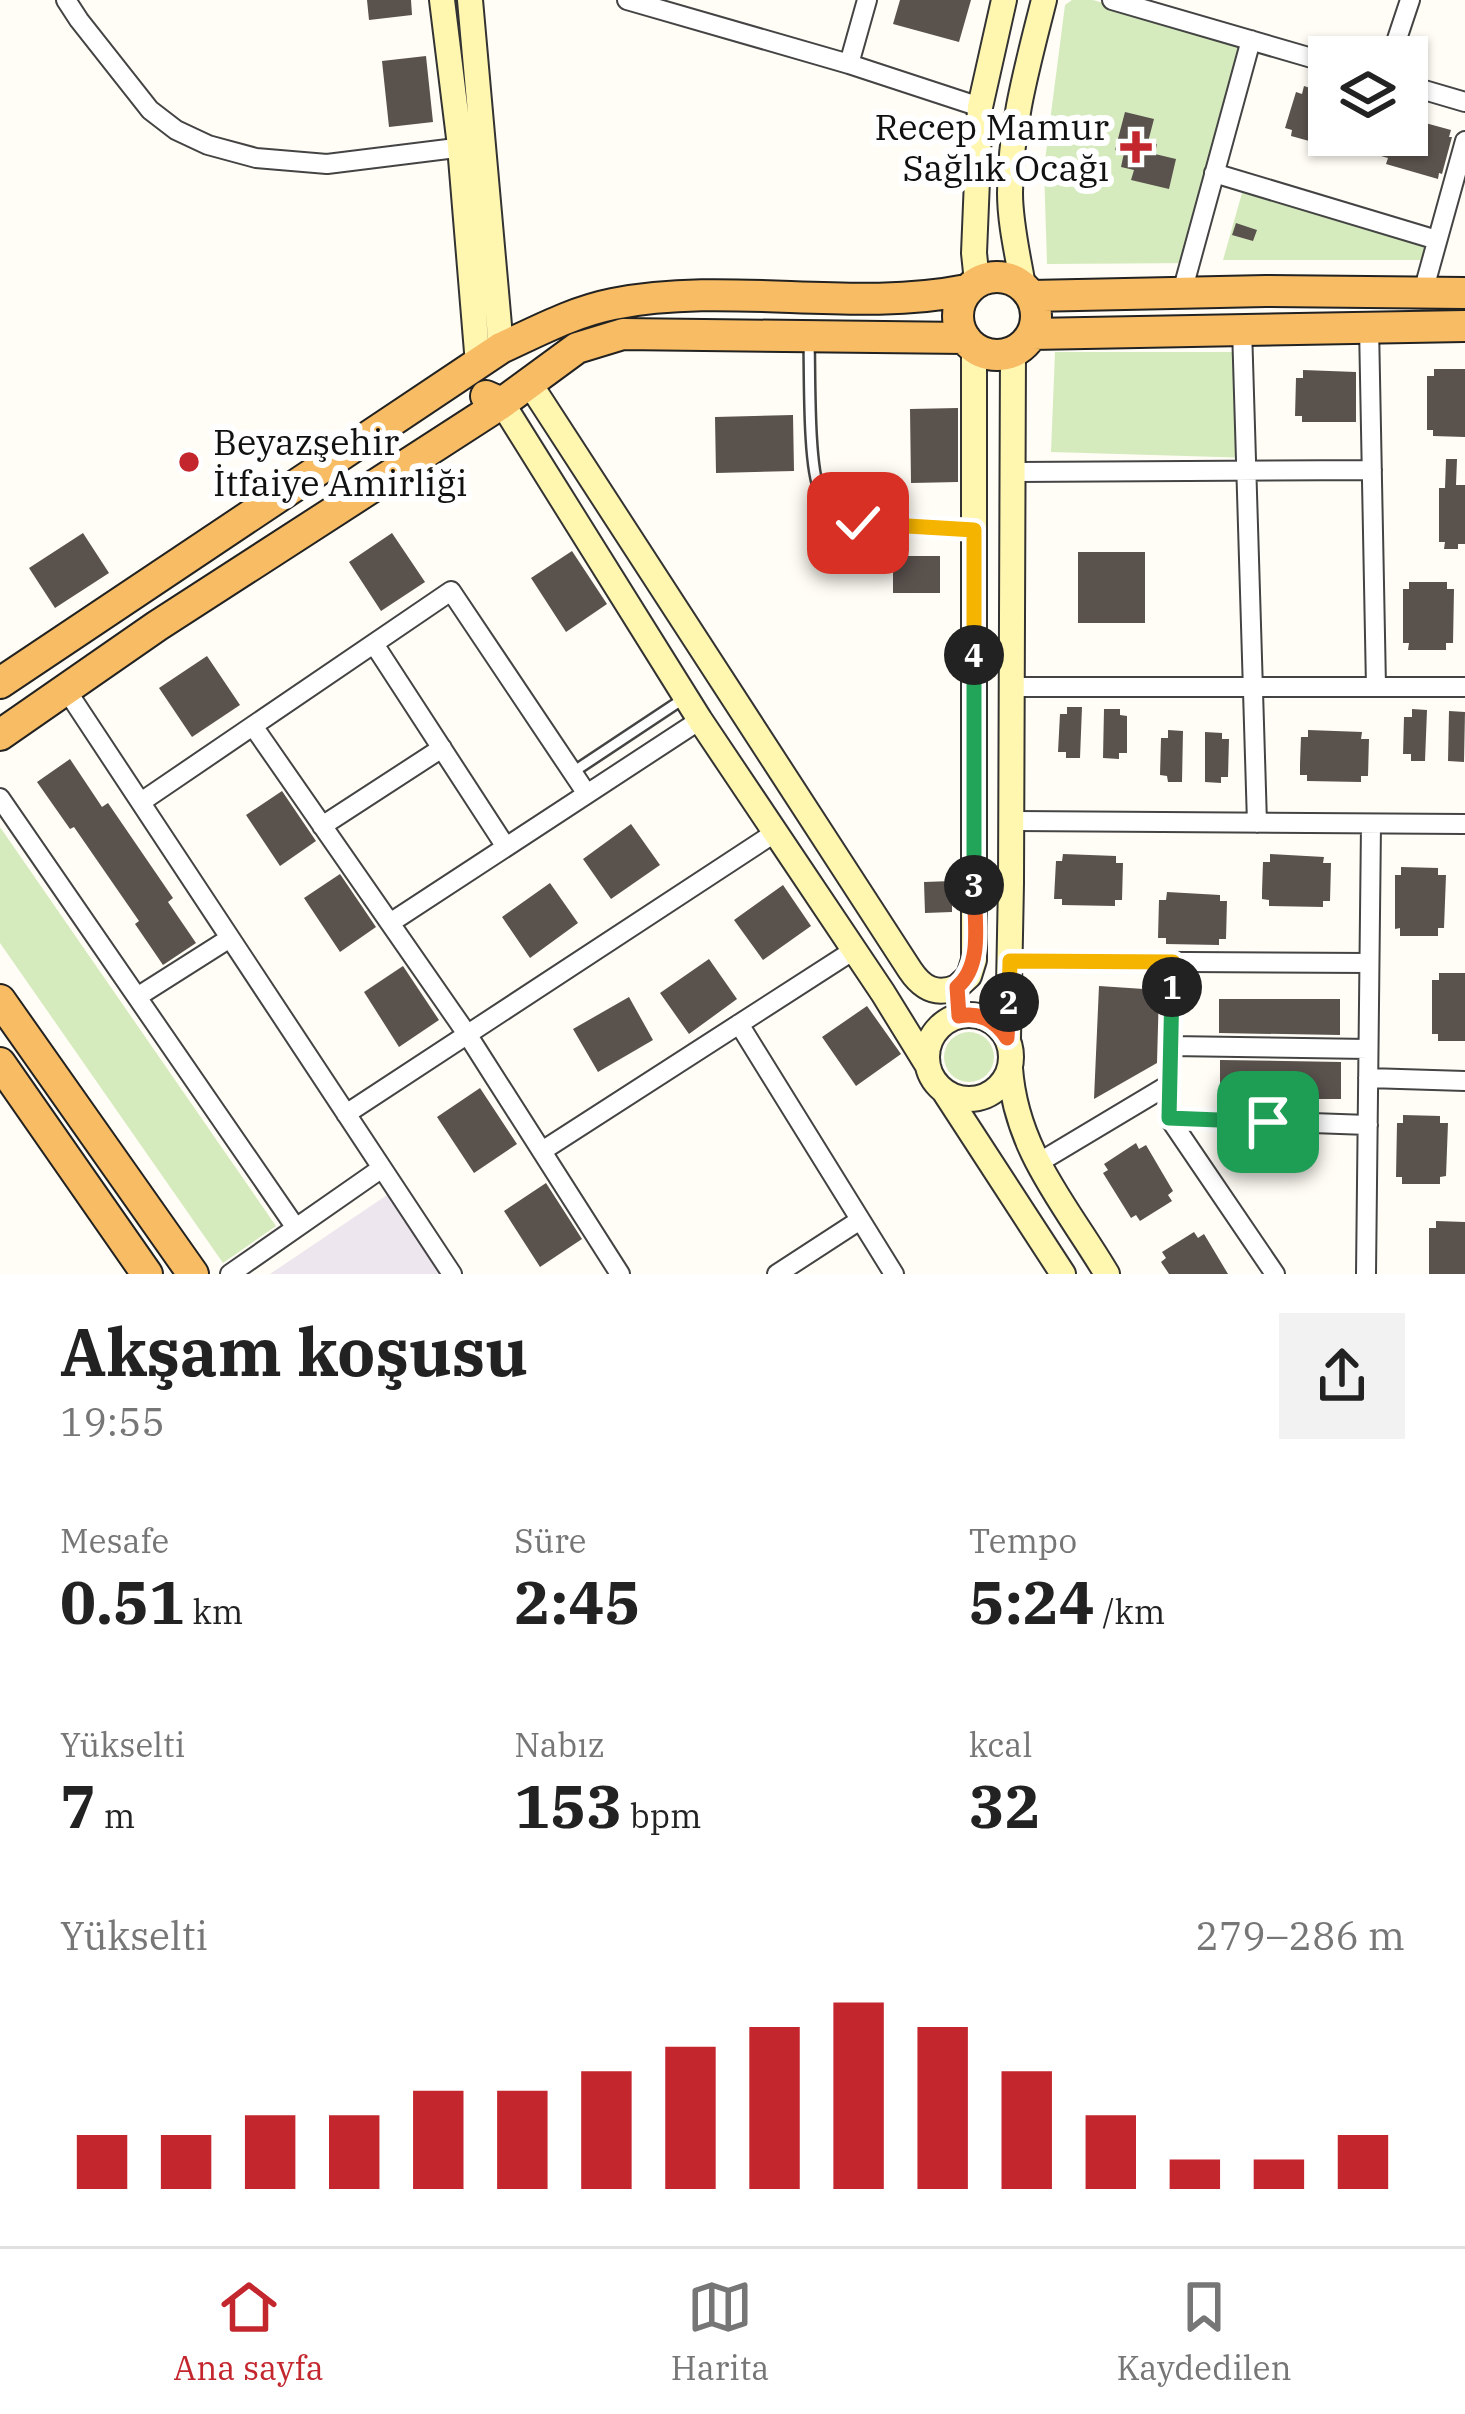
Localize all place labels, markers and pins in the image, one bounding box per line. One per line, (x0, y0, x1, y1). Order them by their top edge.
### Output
place label: Recep Mamur Sağlık Ocağı (875, 103, 1109, 191)
marker: Recep Mamur Sağlık Ocağı (1120, 131, 1152, 163)
place label: Beyazşehir İtfaiye Amirliği (213, 418, 467, 506)
marker: Beyazşehir İtfaiye Amirliği (176, 449, 202, 475)
pin (807, 472, 909, 574)
pin: 4 (944, 625, 1004, 685)
pin: 3 (944, 855, 1004, 915)
pin: 1 (1142, 957, 1202, 1017)
pin: 2 (979, 972, 1039, 1032)
pin (1217, 1071, 1319, 1173)

